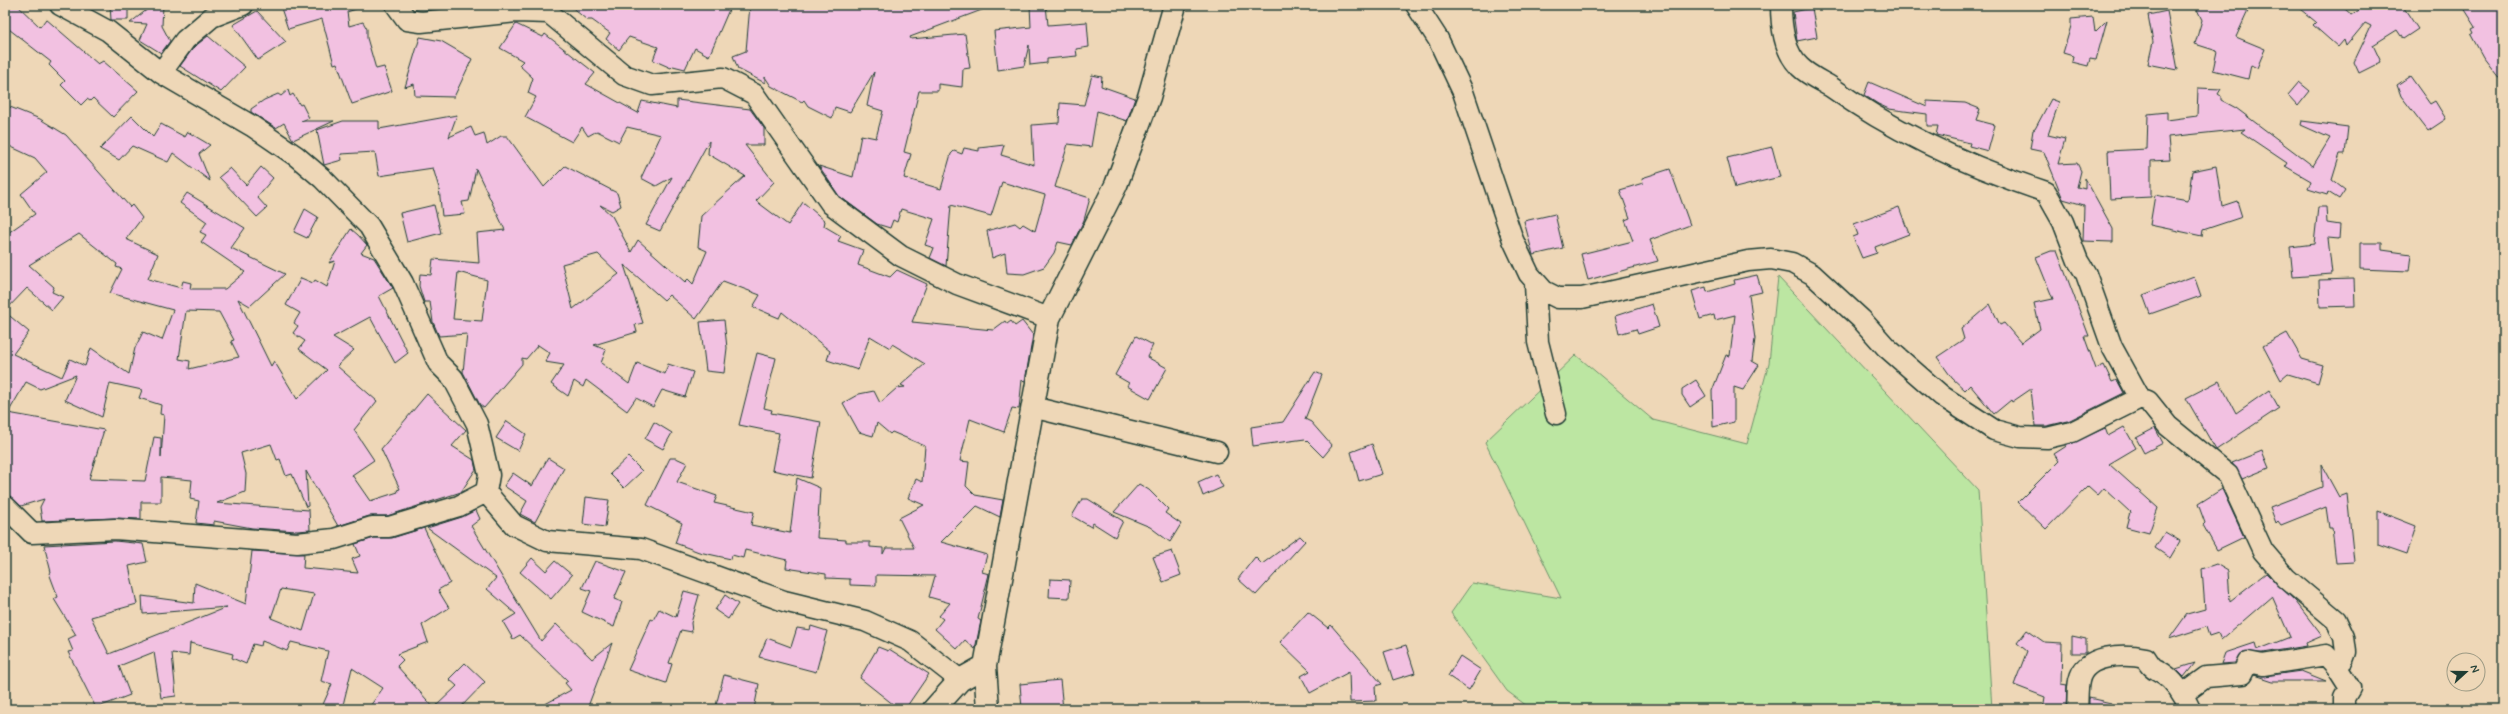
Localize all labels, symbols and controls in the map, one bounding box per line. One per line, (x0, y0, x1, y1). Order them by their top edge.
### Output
north arrow (2446, 652, 2486, 692)
text: N (2467, 663, 2482, 675)

